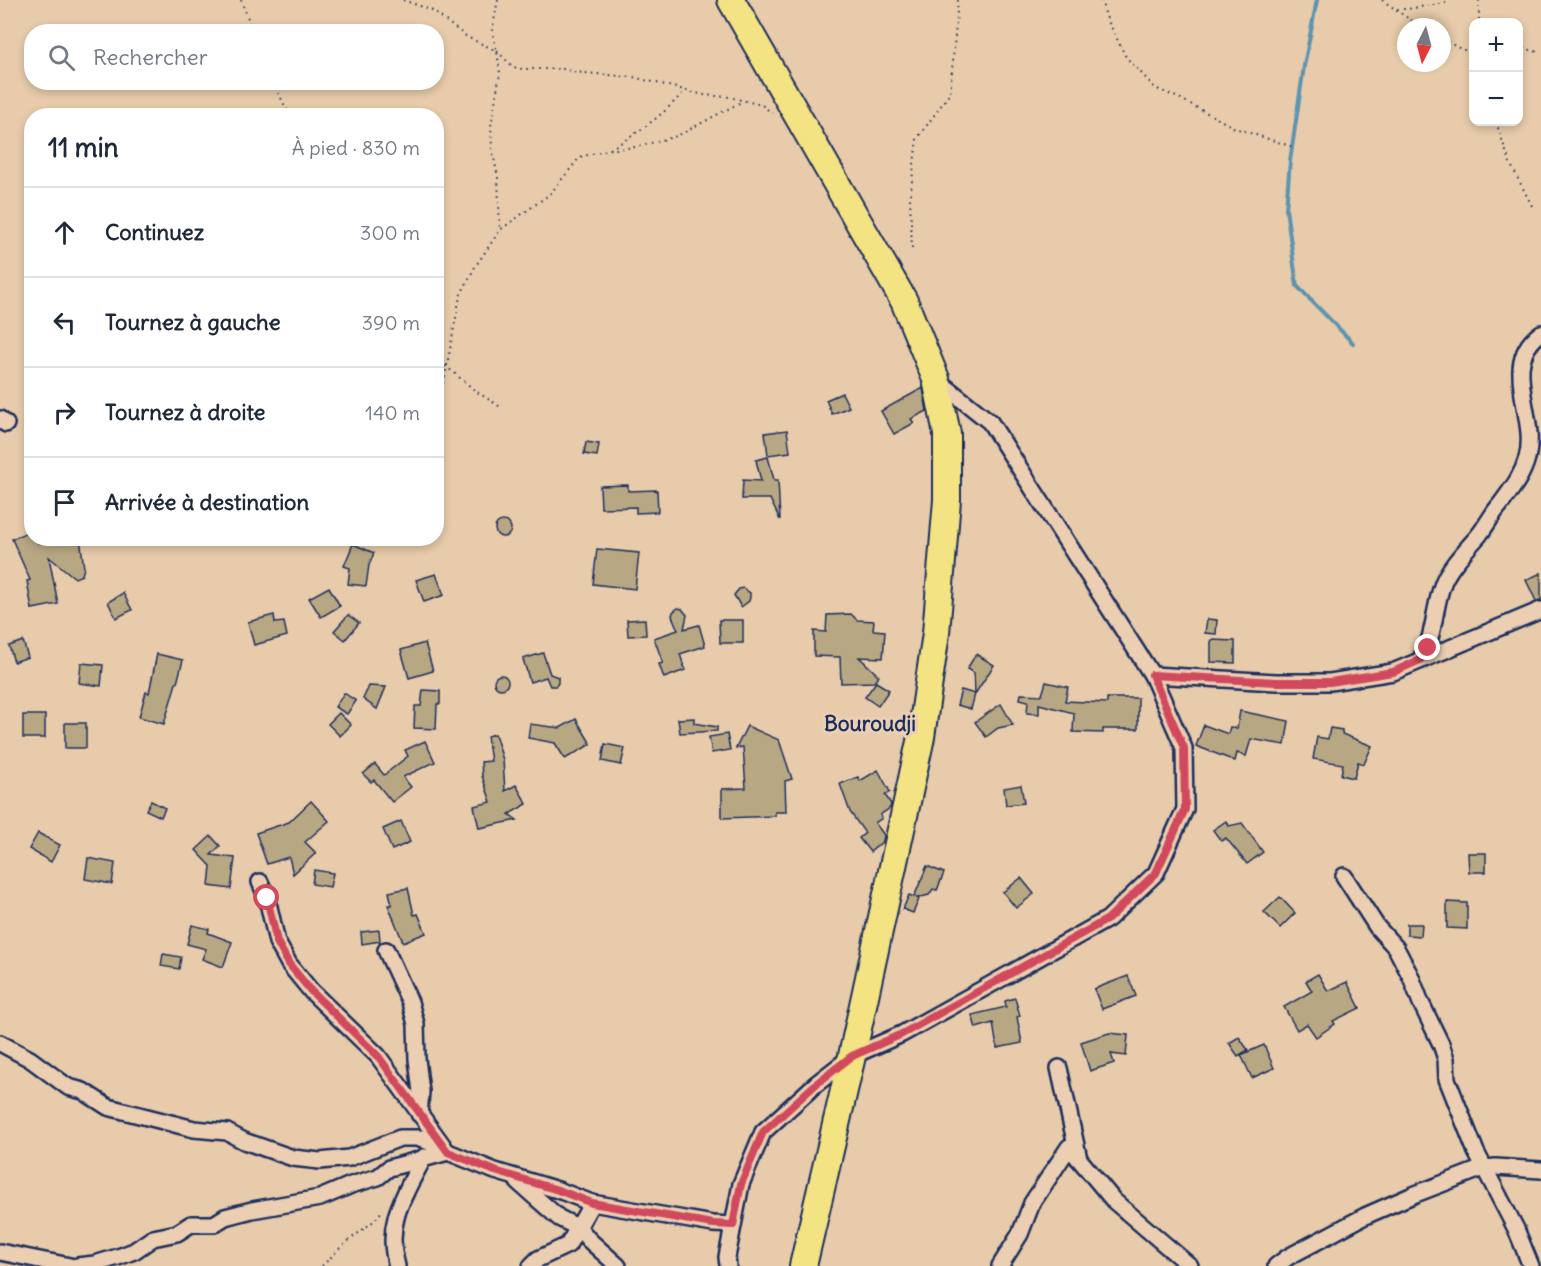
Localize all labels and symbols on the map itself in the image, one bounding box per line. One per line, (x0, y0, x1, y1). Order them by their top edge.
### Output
north arrow (1397, 18, 1451, 72)
route end (1414, 634, 1440, 660)
district label: Bouroudji (824, 710, 916, 737)
route start (253, 884, 279, 910)

